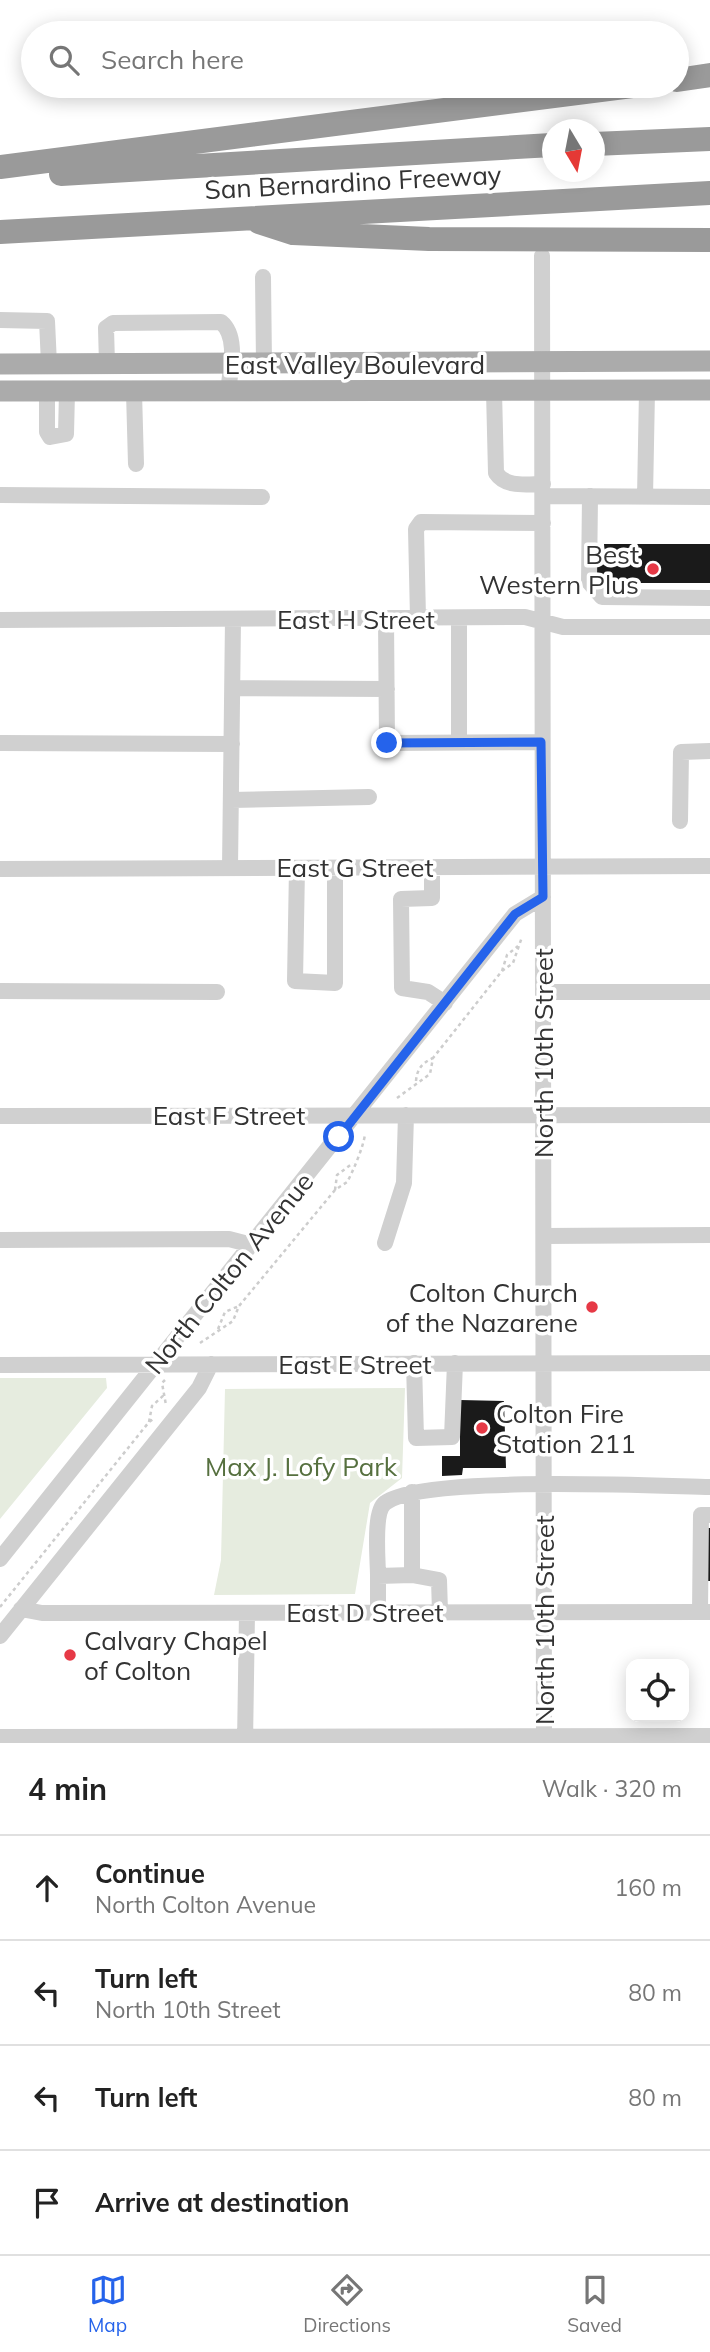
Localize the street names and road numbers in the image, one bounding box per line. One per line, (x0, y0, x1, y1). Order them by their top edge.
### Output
street label: San Bernardino Freeway (204, 158, 502, 206)
street label: East Valley Boulevard (225, 348, 485, 381)
street label: East H Street (277, 603, 435, 636)
street label: East G Street (276, 851, 434, 884)
street label: North 10th Street (527, 948, 560, 1158)
street label: East F Street (153, 1099, 305, 1132)
street label: North Colton Avenue (138, 1166, 320, 1380)
street label: East E Street (278, 1348, 432, 1381)
street label: North 10th Street (528, 1515, 561, 1725)
street label: East D Street (286, 1596, 444, 1629)

